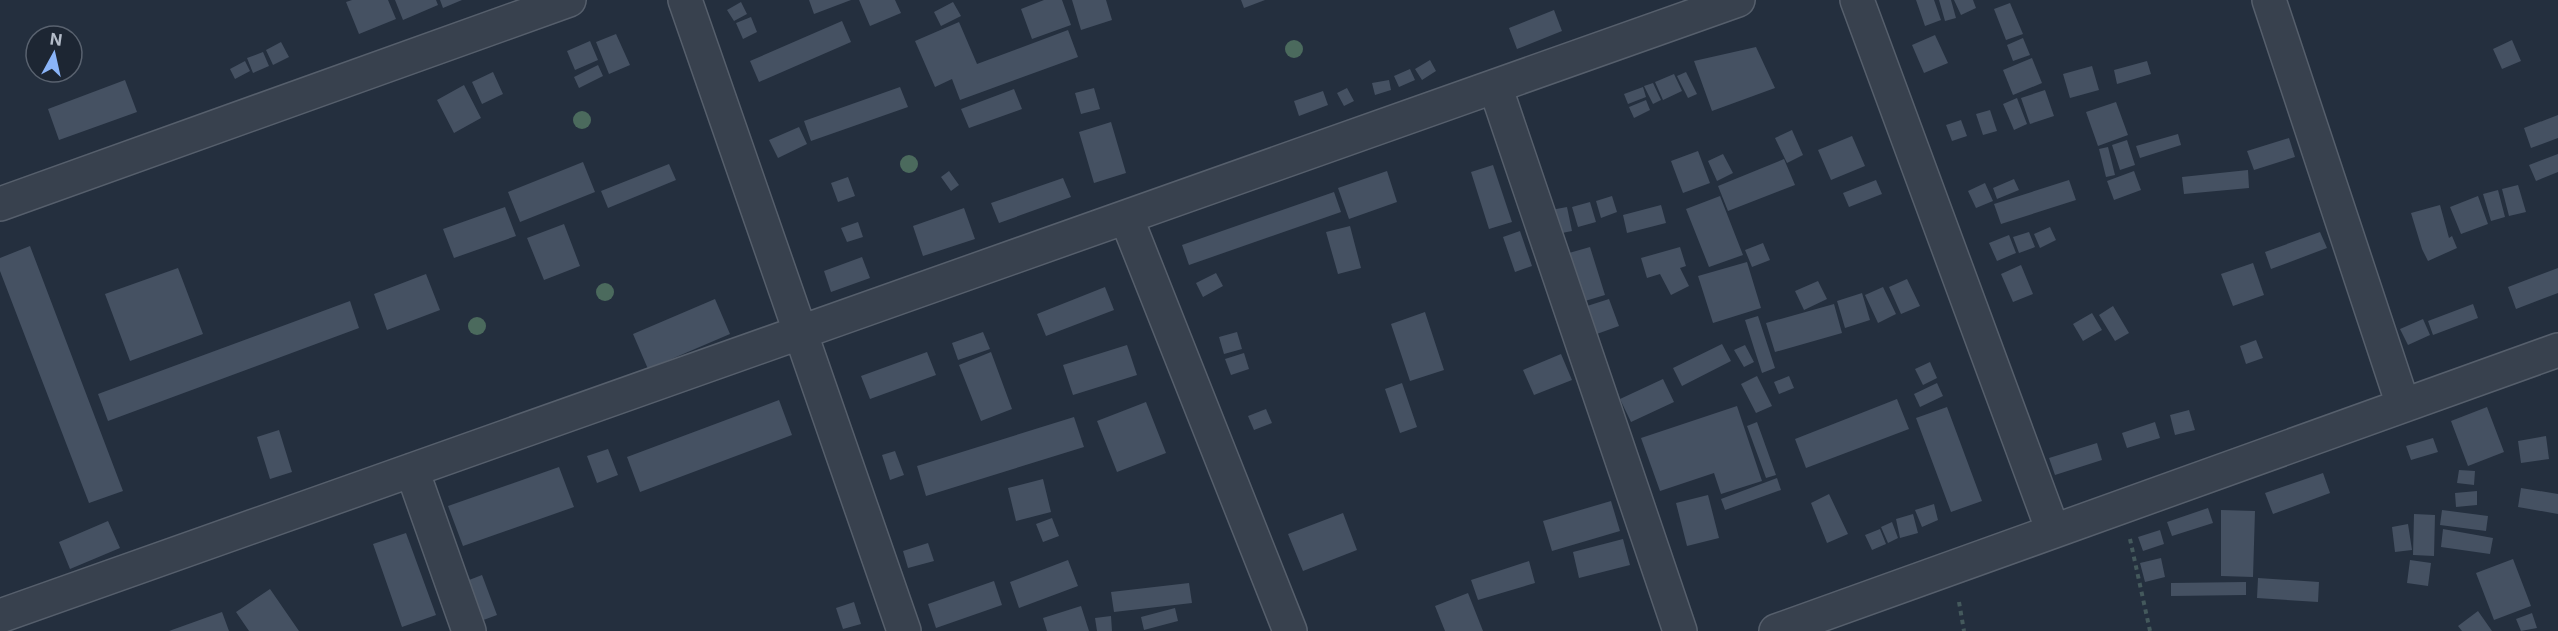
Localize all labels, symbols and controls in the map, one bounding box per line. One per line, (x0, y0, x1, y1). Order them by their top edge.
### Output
north arrow (24, 24, 84, 84)
text: N (49, 28, 64, 50)

